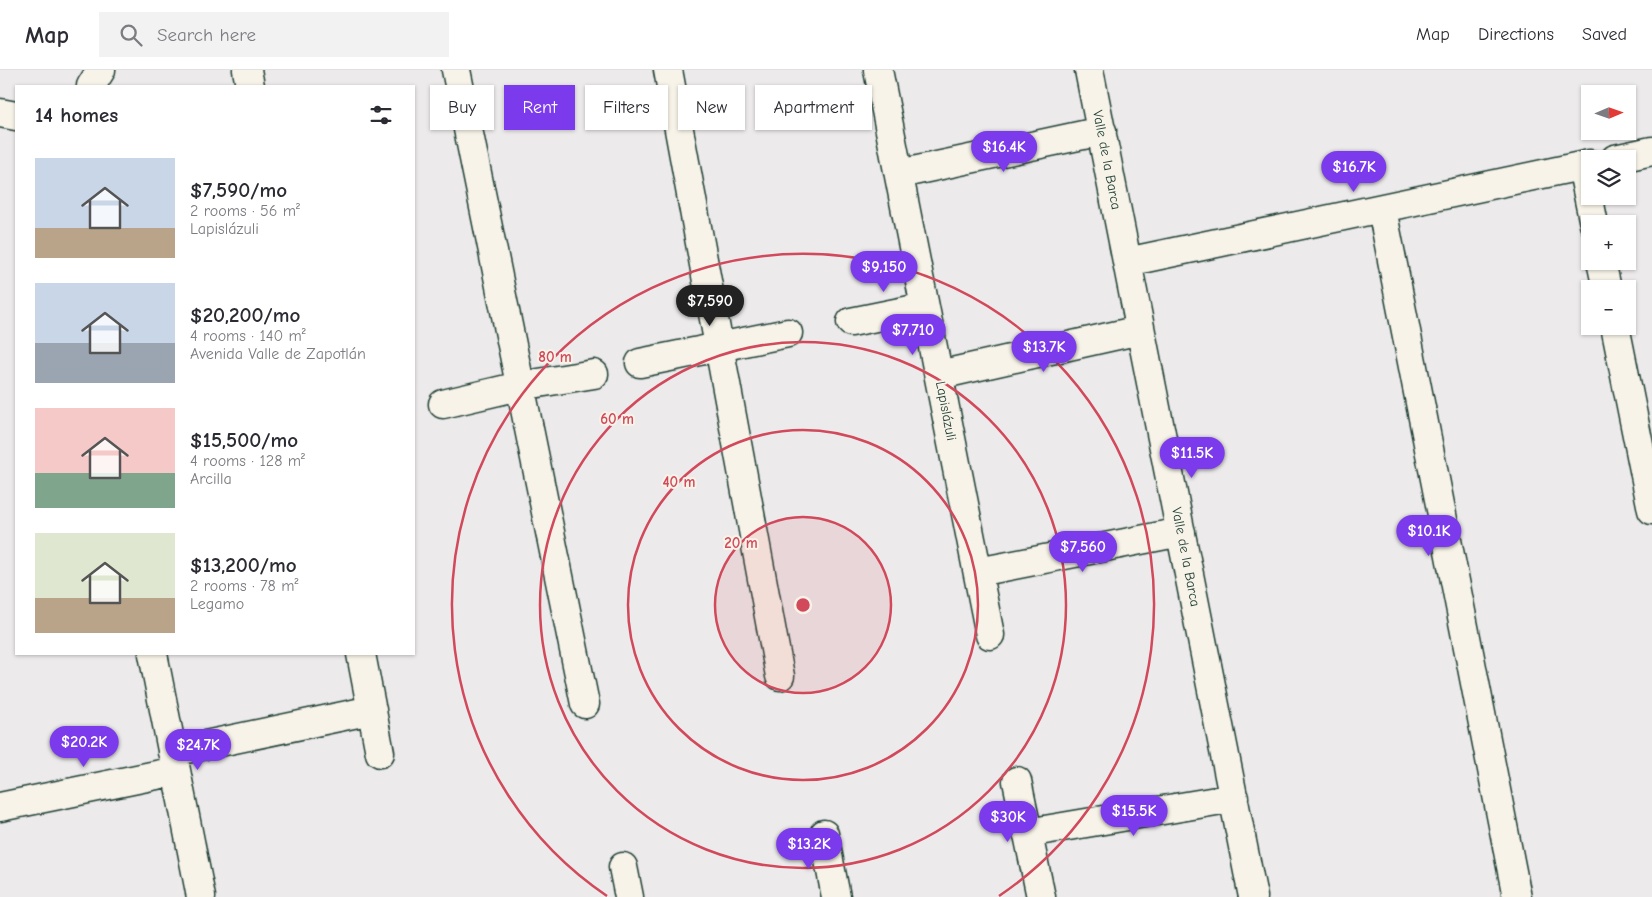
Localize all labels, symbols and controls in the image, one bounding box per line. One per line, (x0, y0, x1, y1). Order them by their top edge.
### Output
search box (99, 12, 449, 57)
text: Map (25, 21, 69, 49)
icon: search (117, 21, 145, 49)
text: Search here (157, 24, 256, 46)
text: Map (1416, 24, 1450, 45)
text: Directions (1478, 24, 1554, 45)
text: Saved (1582, 24, 1627, 45)
chip: Buy (430, 85, 494, 130)
chip: Rent (504, 85, 575, 130)
chip: Filters (585, 85, 668, 130)
chip: New (678, 85, 745, 130)
chip: Apartment (755, 85, 872, 130)
north arrow (1581, 85, 1636, 140)
map controls (1581, 85, 1636, 335)
icon: filters (367, 101, 395, 129)
text: 14 homes (35, 103, 118, 127)
street label: Valle de la Barca (1089, 109, 1125, 211)
pin: $16.4K (963, 131, 1045, 173)
text: $16.4K (982, 138, 1026, 156)
pin: $16.7K (1313, 150, 1395, 193)
button: layers (1581, 150, 1636, 205)
text: $16.7K (1332, 158, 1376, 176)
icon: home (75, 178, 135, 238)
text: $7,590/mo (190, 178, 287, 202)
text: 2 rooms · 56 m² (190, 202, 300, 220)
button: + (1581, 215, 1636, 270)
text: Lapislázuli (190, 220, 259, 238)
pin: $9,150 (843, 250, 925, 293)
text: $9,150 (862, 258, 907, 276)
button: − (1581, 280, 1636, 335)
pin: $7,590 (669, 284, 751, 327)
text: $7,590 (687, 292, 733, 310)
icon: home (75, 303, 135, 363)
text: $20,200/mo (190, 303, 300, 327)
pin: $7,710 (872, 314, 954, 356)
text: $7,710 (892, 321, 934, 339)
text: 4 rooms · 140 m² (190, 327, 306, 345)
pin: $13.7K (1003, 330, 1085, 373)
text: $13.7K (1023, 338, 1065, 356)
text: Avenida Valle de Zapotlán (190, 345, 366, 363)
text: 80 m (538, 348, 572, 366)
street label: Lapislázuli (932, 380, 960, 442)
text: 60 m (600, 410, 634, 428)
icon: home (75, 428, 135, 488)
text: $15,500/mo (190, 428, 298, 452)
pin: $11.5K (1151, 436, 1233, 479)
text: $11.5K (1171, 444, 1213, 462)
text: 4 rooms · 128 m² (190, 452, 305, 470)
text: Arcilla (190, 470, 232, 488)
text: 40 m (663, 473, 696, 491)
street label: Valle de la Barca (1168, 506, 1204, 608)
pin: $10.1K (1388, 514, 1470, 557)
text: $10.1K (1407, 522, 1451, 540)
pin: $7,560 (1042, 530, 1124, 573)
text: 20 m (724, 534, 758, 552)
text: $7,560 (1060, 538, 1106, 556)
icon: home (75, 553, 135, 613)
text: $13,200/mo (190, 553, 297, 577)
text: 2 rooms · 78 m² (190, 577, 298, 595)
text: Legamo (190, 595, 244, 613)
centre of rings (794, 596, 812, 614)
pin: $20.2K (43, 726, 125, 768)
pin: $24.7K (157, 728, 239, 771)
text: $20.2K (61, 733, 107, 751)
text: $24.7K (176, 736, 220, 754)
pin: $15.5K (1093, 794, 1175, 837)
pin: $30K (978, 800, 1038, 843)
text: $15.5K (1112, 802, 1156, 820)
text: $30K (990, 808, 1026, 826)
pin: $13.2K (768, 828, 850, 870)
text: $13.2K (787, 835, 831, 853)

